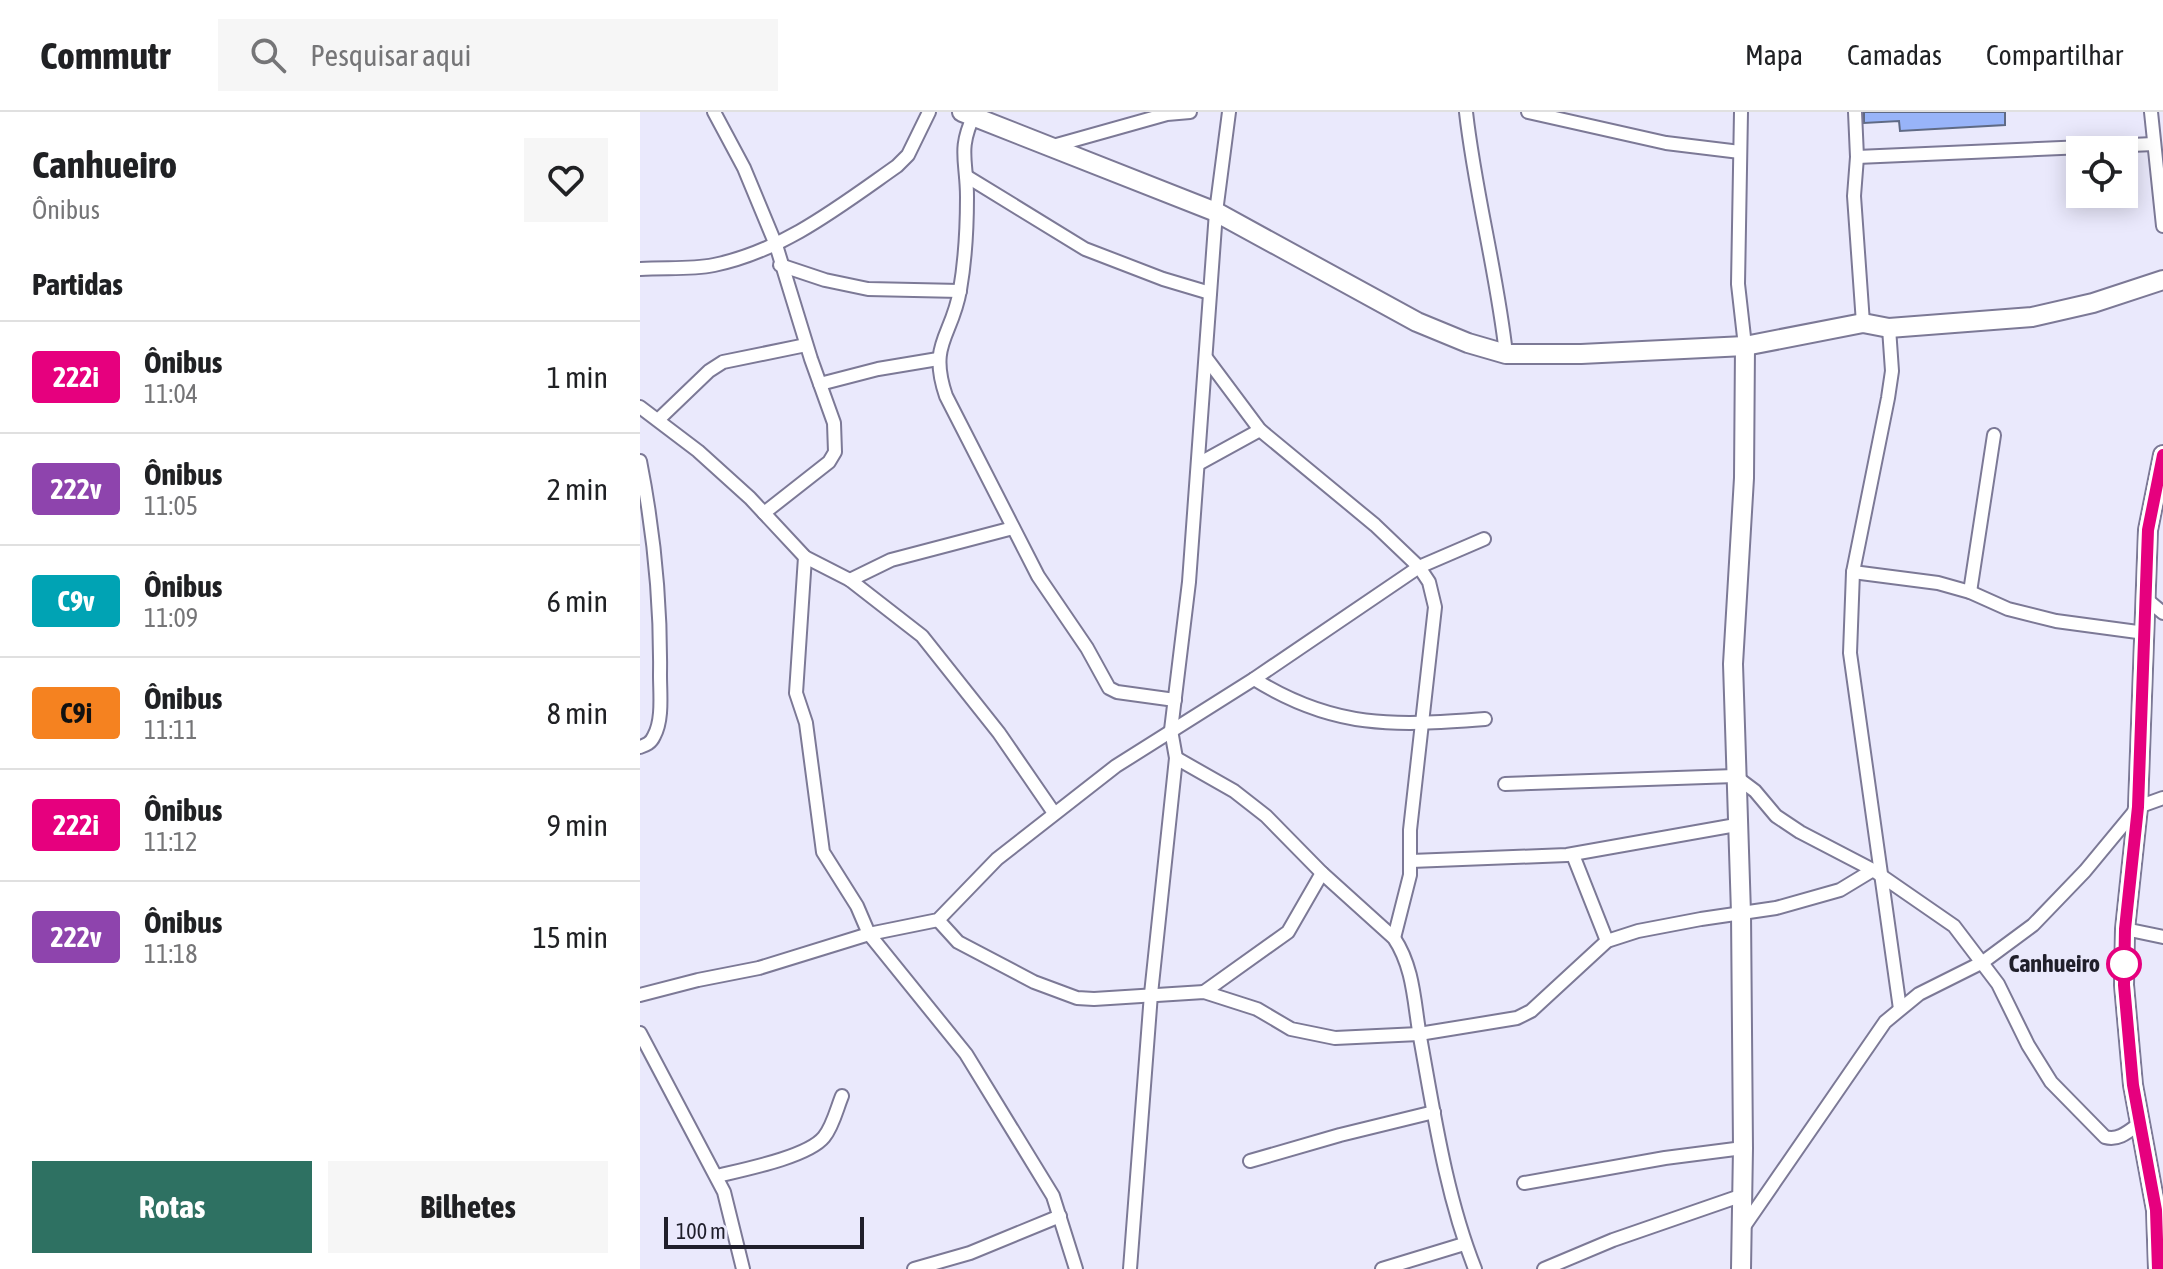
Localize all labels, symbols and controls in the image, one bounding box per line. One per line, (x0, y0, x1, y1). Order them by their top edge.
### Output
search box (218, 19, 778, 91)
icon: search (246, 33, 290, 77)
text: Commutr (40, 34, 170, 77)
text: Pesquisar aqui (310, 38, 471, 72)
text: Mapa (1745, 39, 1803, 71)
text: Camadas (1847, 39, 1942, 71)
text: Compartilhar (1986, 39, 2123, 71)
map controls (2066, 136, 2138, 208)
button: locate (2066, 136, 2138, 208)
button: heart (524, 138, 608, 222)
text: Canhueiro (32, 143, 177, 186)
text: Ônibus (32, 195, 100, 225)
text: Partidas (32, 267, 123, 301)
text: Ônibus (144, 345, 222, 379)
text: 1 min (547, 360, 608, 394)
text: 222i (53, 361, 99, 393)
text: 11:04 (144, 379, 198, 409)
text: Ônibus (144, 457, 222, 491)
text: 2 min (547, 472, 608, 506)
text: 222v (50, 473, 102, 505)
text: 11:05 (144, 491, 198, 521)
text: Ônibus (144, 569, 222, 603)
text: 6 min (547, 584, 608, 618)
text: C9v (57, 585, 95, 617)
text: 11:09 (144, 603, 198, 633)
text: Ônibus (144, 681, 222, 715)
text: 8 min (547, 696, 608, 730)
text: C9i (60, 697, 92, 729)
text: 11:11 (144, 715, 198, 745)
text: Ônibus (144, 793, 222, 827)
text: 9 min (547, 808, 608, 842)
text: 222i (53, 809, 99, 841)
text: 11:12 (144, 827, 198, 857)
text: Ônibus (144, 905, 222, 939)
text: 15 min (533, 920, 608, 954)
text: 222v (50, 921, 102, 953)
text: 11:18 (144, 939, 198, 969)
marker: Canhueiro (2107, 947, 2141, 981)
place label: Canhueiro (2008, 950, 2100, 977)
button: Rotas (32, 1161, 312, 1253)
button: Bilhetes (328, 1161, 608, 1253)
scale bar (664, 1213, 864, 1249)
text: 100 m (676, 1218, 726, 1244)

